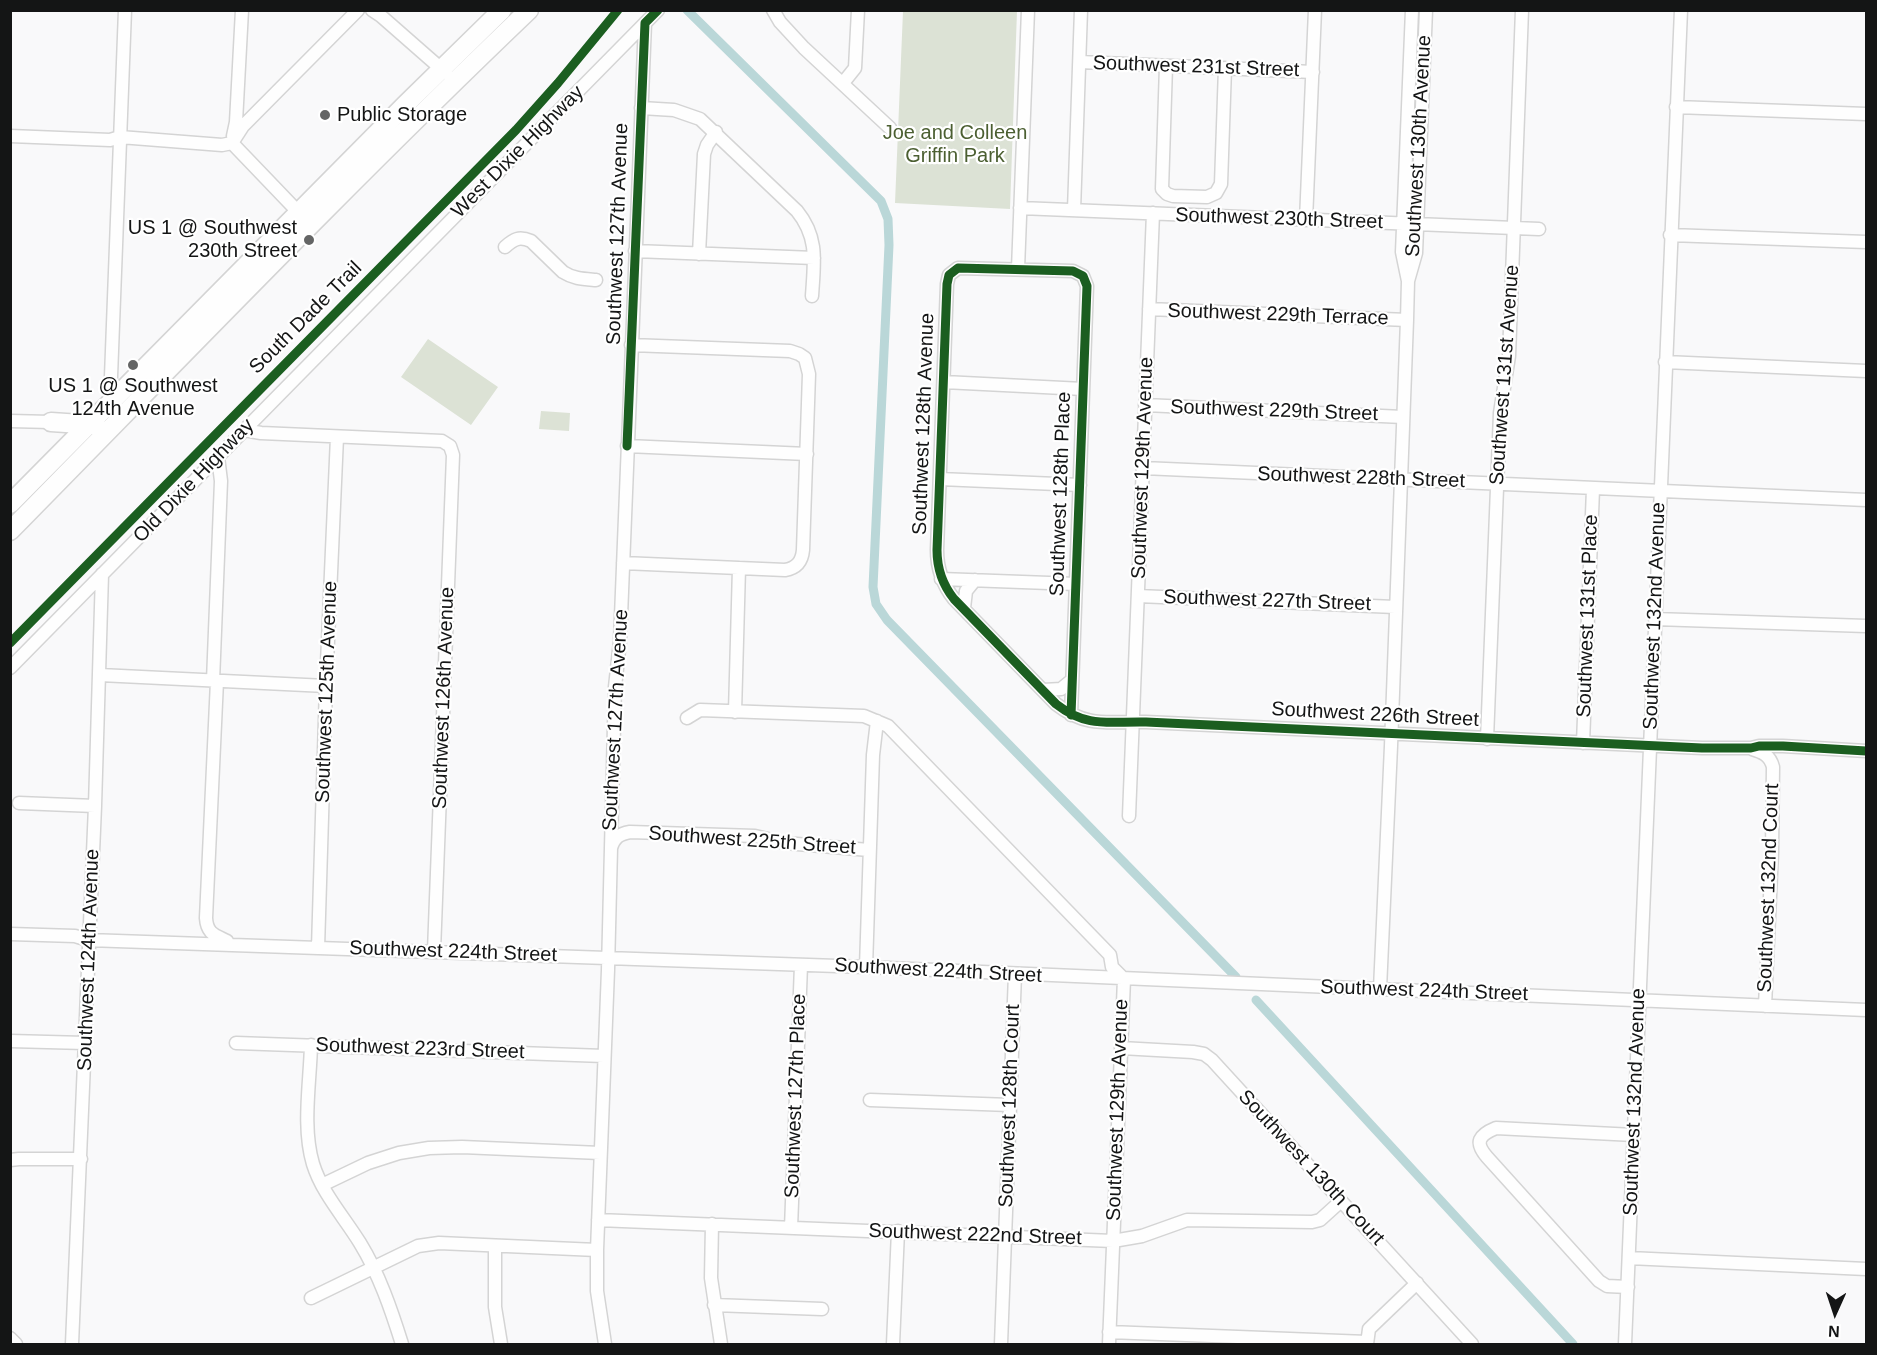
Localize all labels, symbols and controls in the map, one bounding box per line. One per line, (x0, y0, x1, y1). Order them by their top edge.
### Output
street label: Southwest 130th Avenue (1401, 35, 1437, 257)
street label: Southwest 231st Street (1092, 51, 1300, 83)
street label: West Dixie Highway (447, 81, 589, 223)
place label: Public Storage (337, 103, 467, 127)
marker: Public Storage (318, 108, 332, 122)
park label: Joe and Colleen Griffin Park (883, 121, 1027, 168)
street label: Southwest 127th Avenue (602, 123, 634, 345)
street label: Southwest 230th Street (1175, 203, 1383, 235)
place label: US 1 @ Southwest 230th Street (128, 216, 297, 263)
marker: US 1 @ Southwest 230th Street (302, 233, 316, 247)
street label: South Dade Trail (245, 257, 367, 379)
street label: Southwest 131st Avenue (1485, 264, 1525, 486)
street label: Southwest 229th Terrace (1167, 299, 1389, 331)
street label: Southwest 128th Avenue (908, 313, 940, 535)
street label: Southwest 129th Avenue (1127, 357, 1159, 579)
marker: US 1 @ Southwest 124th Avenue (126, 358, 140, 372)
place label: US 1 @ Southwest 124th Avenue (48, 374, 218, 421)
street label: Southwest 128th Place (1045, 391, 1077, 597)
street label: Southwest 229th Street (1170, 395, 1378, 427)
street label: Old Dixie Highway (129, 414, 259, 548)
street label: Southwest 228th Street (1257, 462, 1465, 494)
street label: Southwest 132nd Avenue (1639, 502, 1671, 730)
street label: Southwest 131st Place (1572, 514, 1604, 718)
street label: Southwest 125th Avenue (311, 581, 343, 803)
street label: Southwest 227th Street (1163, 585, 1371, 617)
street label: Southwest 126th Avenue (428, 587, 460, 809)
street label: Southwest 127th Avenue (598, 609, 634, 831)
street label: Southwest 226th Street (1271, 698, 1479, 732)
street label: Southwest 132nd Court (1753, 783, 1785, 993)
street label: Southwest 225th Street (647, 822, 857, 860)
street label: Southwest 124th Avenue (73, 849, 105, 1071)
street label: Southwest 224th Street (349, 936, 557, 968)
street label: Southwest 224th Street (834, 954, 1042, 988)
street label: Southwest 224th Street (1320, 975, 1528, 1007)
street label: Southwest 132nd Avenue (1619, 988, 1651, 1216)
street label: Southwest 127th Place (780, 993, 812, 1199)
street label: Southwest 129th Avenue (1102, 999, 1134, 1221)
street label: Southwest 128th Court (994, 1004, 1026, 1208)
street label: Southwest 223rd Street (315, 1033, 525, 1065)
street label: Southwest 130th Court (1233, 1085, 1389, 1251)
street label: Southwest 222nd Street (868, 1219, 1082, 1251)
north arrow (1805, 1283, 1865, 1343)
text: N (1828, 1323, 1840, 1340)

